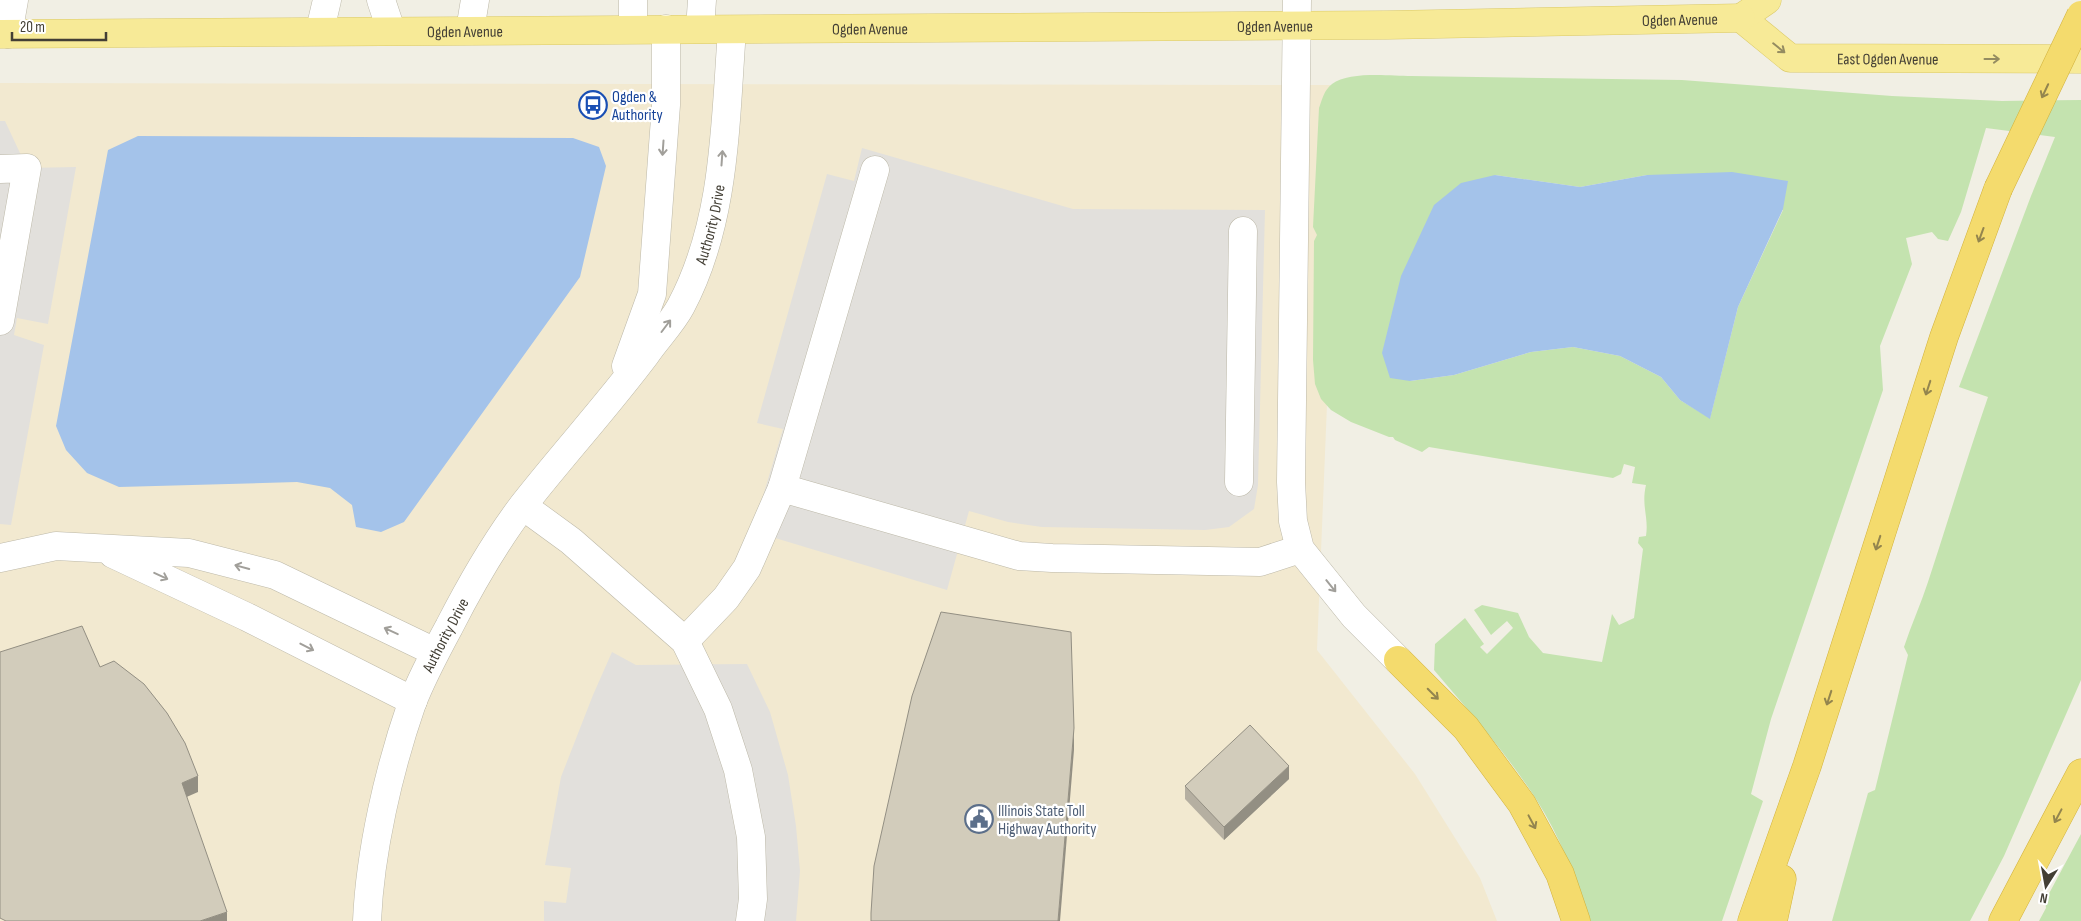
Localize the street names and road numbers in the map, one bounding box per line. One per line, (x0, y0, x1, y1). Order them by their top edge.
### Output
street label: Ogden Avenue (1642, 10, 1718, 31)
street label: Ogden Avenue (1237, 17, 1313, 37)
street label: Ogden Avenue (832, 20, 908, 40)
street label: Ogden Avenue (427, 23, 503, 42)
street label: East Ogden Avenue (1837, 50, 1939, 70)
street label: Authority Drive (692, 183, 730, 268)
street label: Authority Drive (418, 595, 473, 677)

